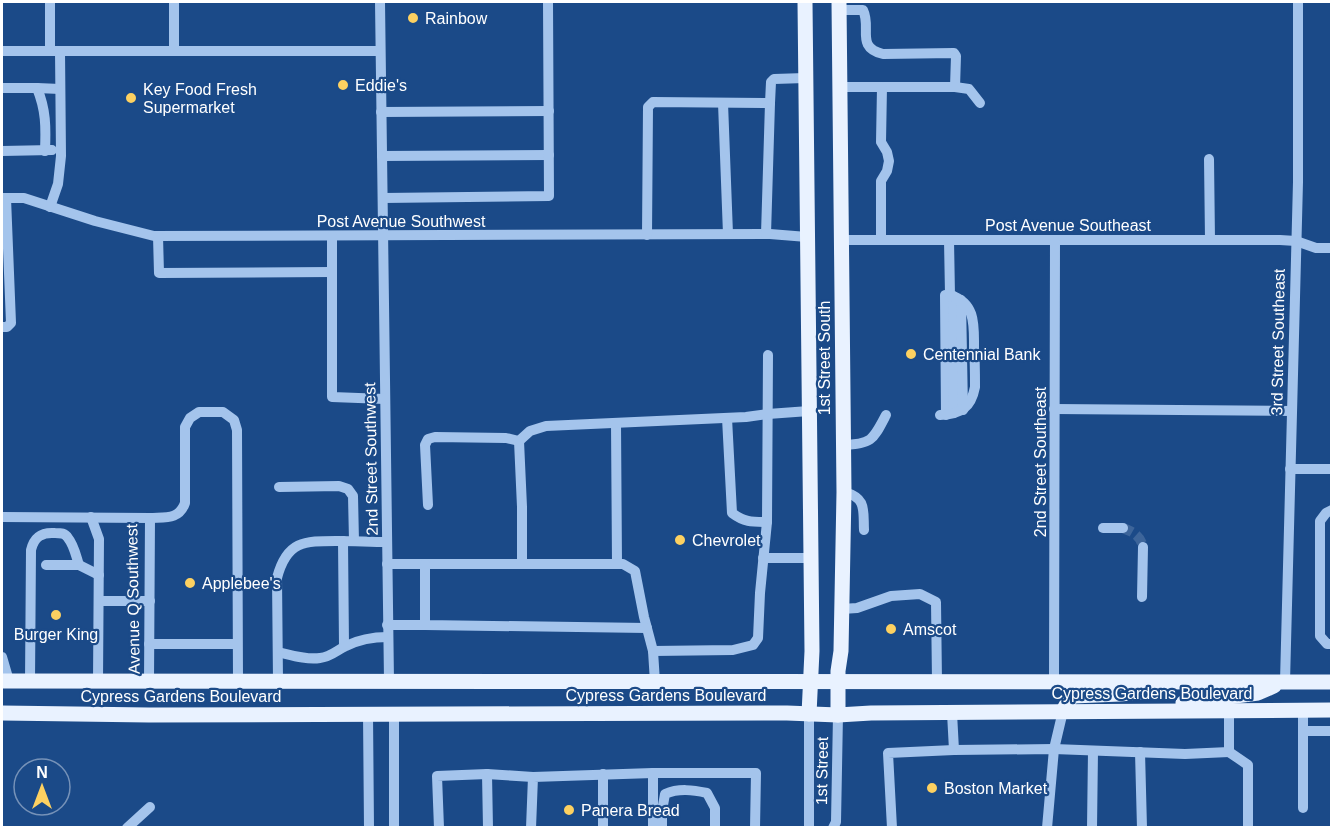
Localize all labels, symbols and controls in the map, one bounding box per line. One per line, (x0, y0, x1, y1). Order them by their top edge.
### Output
place label: Rainbow (425, 10, 488, 27)
marker: Rainbow (406, 11, 420, 25)
place label: Eddie's (355, 77, 407, 94)
marker: Eddie's (336, 78, 350, 92)
place label: Key Food Fresh Supermarket (143, 81, 257, 116)
marker: Key Food Fresh Supermarket (124, 91, 138, 105)
street label: Post Avenue Southwest (317, 213, 486, 230)
street label: Post Avenue Southeast (985, 217, 1152, 234)
street label: 3rd Street Southeast (1268, 268, 1288, 416)
street label: 1st Street South (816, 301, 833, 415)
place label: Centennial Bank (923, 346, 1041, 363)
marker: Centennial Bank (904, 347, 918, 361)
street label: 2nd Street Southwest (361, 382, 381, 536)
street label: 2nd Street Southeast (1032, 386, 1049, 537)
street label: Avenue Q Southwest (123, 523, 143, 674)
place label: Chevrolet (692, 532, 761, 549)
marker: Chevrolet (673, 533, 687, 547)
place label: Applebee's (202, 575, 281, 592)
marker: Applebee's (183, 576, 197, 590)
marker: Burger King (49, 608, 63, 622)
place label: Amscot (903, 621, 957, 638)
marker: Amscot (884, 622, 898, 636)
place label: Burger King (14, 626, 98, 643)
street label: Cypress Gardens Boulevard (1052, 685, 1252, 702)
street label: Cypress Gardens Boulevard (566, 687, 766, 704)
street label: Cypress Gardens Boulevard (81, 688, 281, 705)
street label: 1st Street (813, 736, 831, 805)
north arrow (12, 757, 72, 817)
text: N (36, 764, 48, 781)
place label: Boston Market (944, 780, 1048, 797)
marker: Boston Market (925, 781, 939, 795)
place label: Panera Bread (581, 802, 680, 819)
marker: Panera Bread (562, 803, 576, 817)

